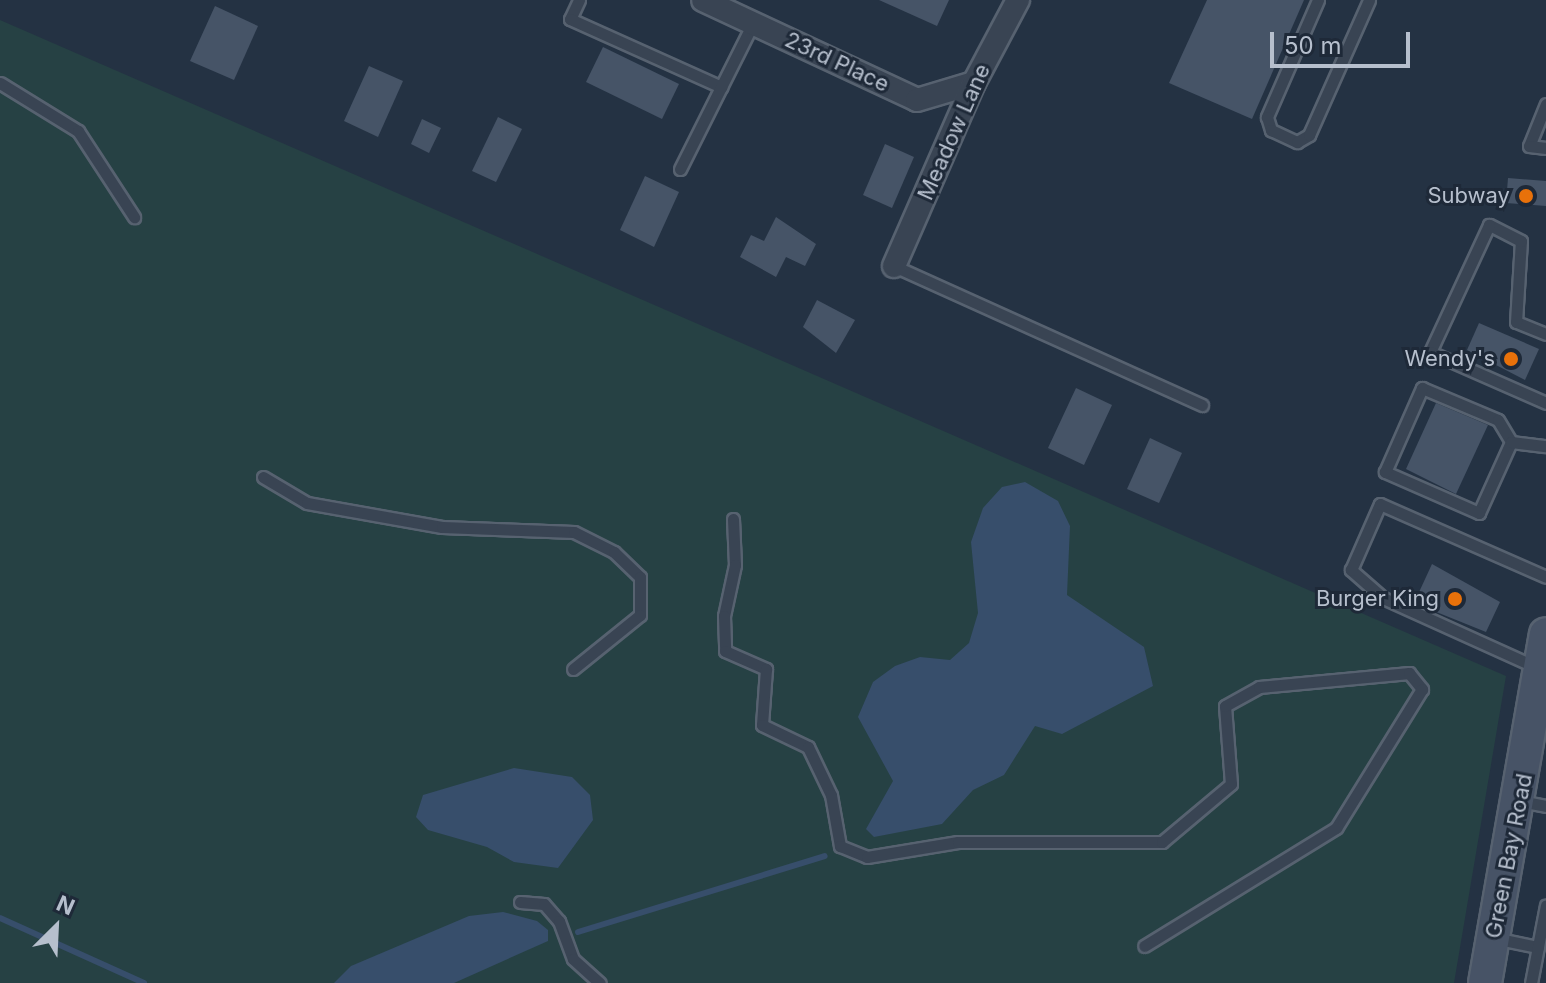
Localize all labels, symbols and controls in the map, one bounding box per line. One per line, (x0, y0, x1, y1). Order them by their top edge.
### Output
scale bar (1274, 16, 1414, 66)
street label: 23rd Place (781, 26, 893, 98)
text: 50 m (1284, 31, 1342, 60)
street label: Meadow Lane (912, 60, 996, 204)
place label: Subway (1427, 183, 1510, 209)
marker: Subway (1517, 187, 1535, 205)
place label: Wendy's (1404, 346, 1495, 372)
marker: Wendy's (1502, 350, 1520, 368)
place label: Burger King (1316, 586, 1439, 612)
marker: Burger King (1446, 590, 1464, 608)
street label: Green Bay Road (1480, 771, 1538, 941)
north arrow (16, 887, 96, 967)
text: N (53, 890, 79, 920)

